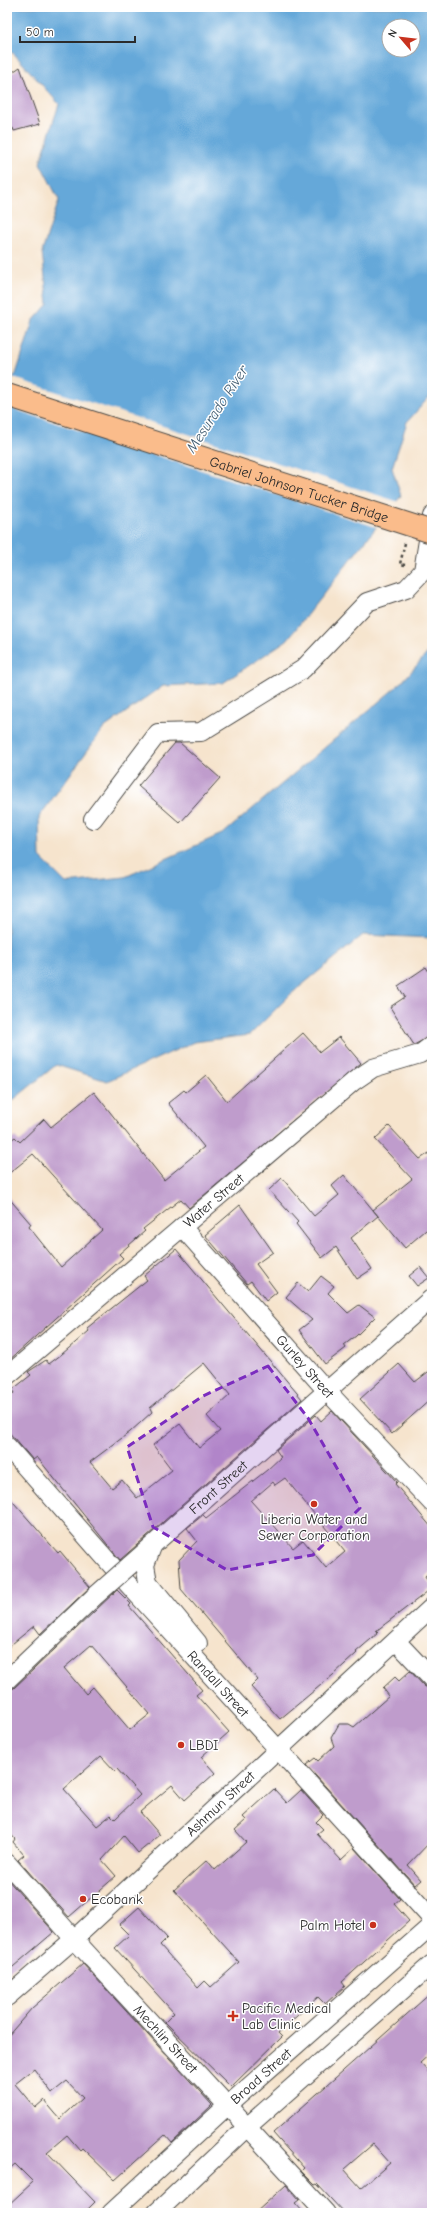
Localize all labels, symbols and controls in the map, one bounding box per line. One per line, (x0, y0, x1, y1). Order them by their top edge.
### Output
scale bar (20, 18, 135, 44)
north arrow (381, 18, 421, 58)
text: 50 m (26, 25, 54, 39)
text: N (385, 27, 400, 40)
water label: Mesurado River (182, 361, 252, 457)
street label: Gabriel Johnson Tucker Bridge (207, 452, 391, 526)
street label: Water Street (180, 1169, 248, 1231)
street label: Gurley Street (273, 1331, 338, 1402)
street label: Front Street (185, 1456, 252, 1517)
marker: Liberia Water and Sewer Corporation (309, 1499, 319, 1509)
place label: Liberia Water and Sewer Corporation (258, 1511, 370, 1544)
street label: Randall Street (184, 1647, 253, 1721)
place label: LBDI (189, 1737, 219, 1754)
marker: LBDI (176, 1740, 186, 1750)
street label: Ashmun Street (182, 1767, 259, 1839)
place label: Ecobank (91, 1891, 143, 1908)
marker: Ecobank (78, 1894, 88, 1904)
place label: Palm Hotel (300, 1917, 365, 1934)
marker: Palm Hotel (368, 1920, 378, 1930)
place label: Pacific Medical Lab Clinic (242, 2000, 331, 2033)
street label: Mechlin Street (130, 2001, 202, 2077)
marker: Pacific Medical Lab Clinic (227, 2010, 239, 2022)
street label: Broad Street (227, 2044, 296, 2108)

